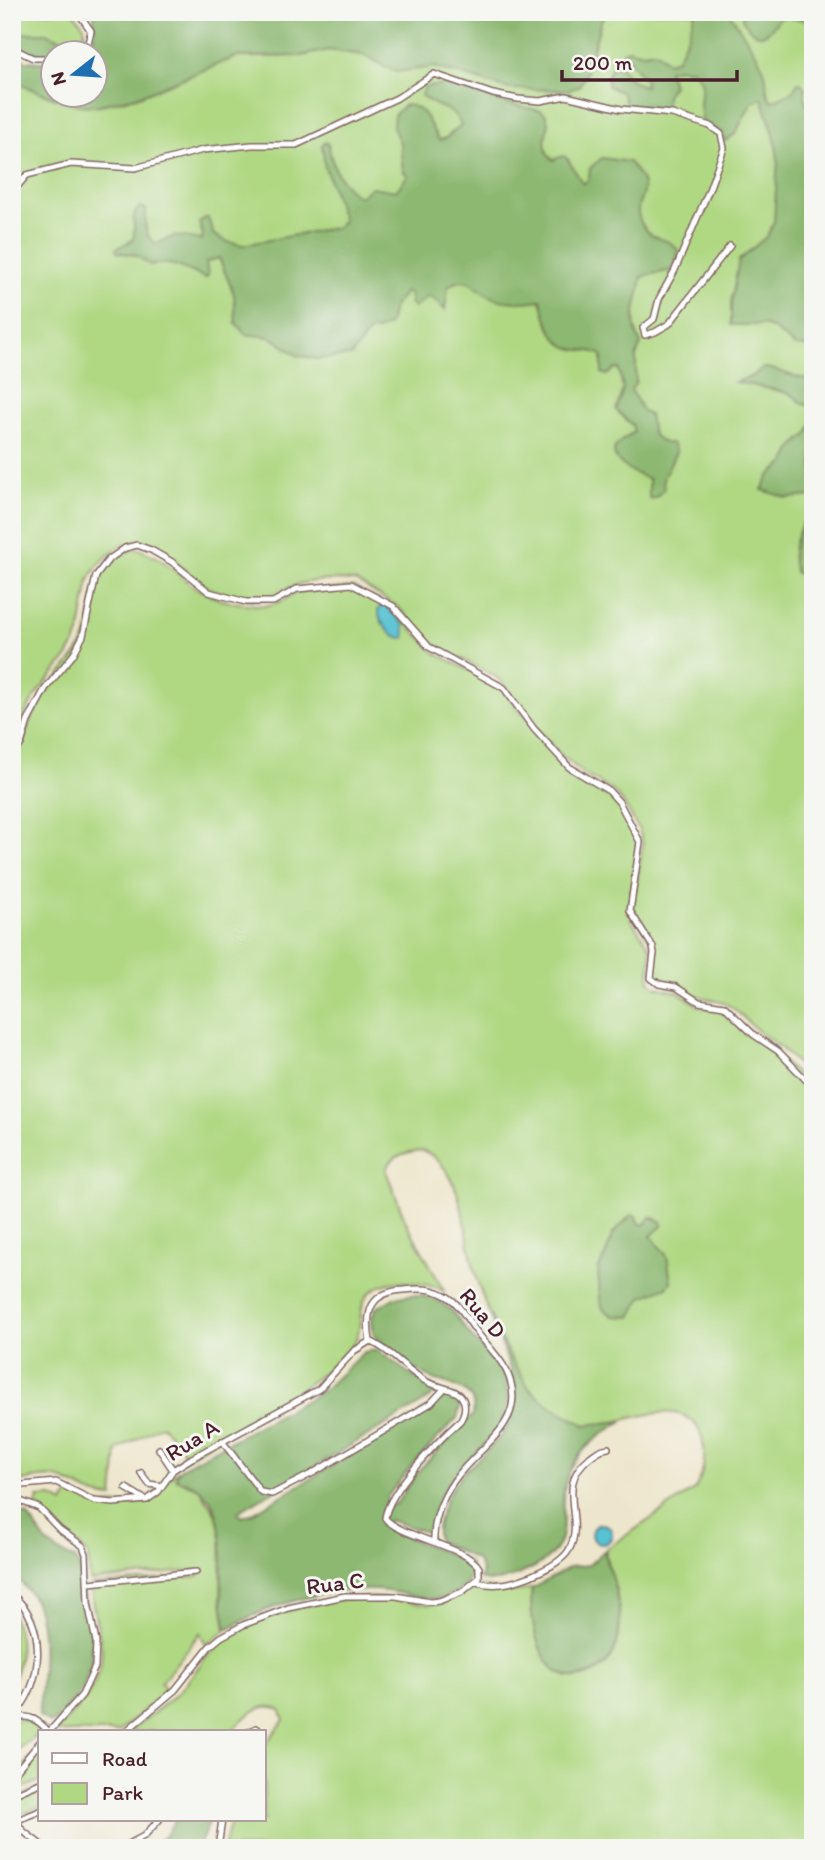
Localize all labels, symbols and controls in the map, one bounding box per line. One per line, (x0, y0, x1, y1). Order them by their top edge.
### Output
north arrow (38, 38, 108, 108)
scale bar (562, 38, 738, 82)
text: 200 m (573, 50, 633, 75)
text: N (45, 69, 71, 88)
street label: Rua D (454, 1282, 512, 1344)
street label: Rua A (160, 1413, 224, 1467)
street label: Rua C (305, 1566, 365, 1600)
legend (38, 1730, 266, 1822)
text: Road (102, 1746, 148, 1771)
text: Park (102, 1780, 144, 1805)

